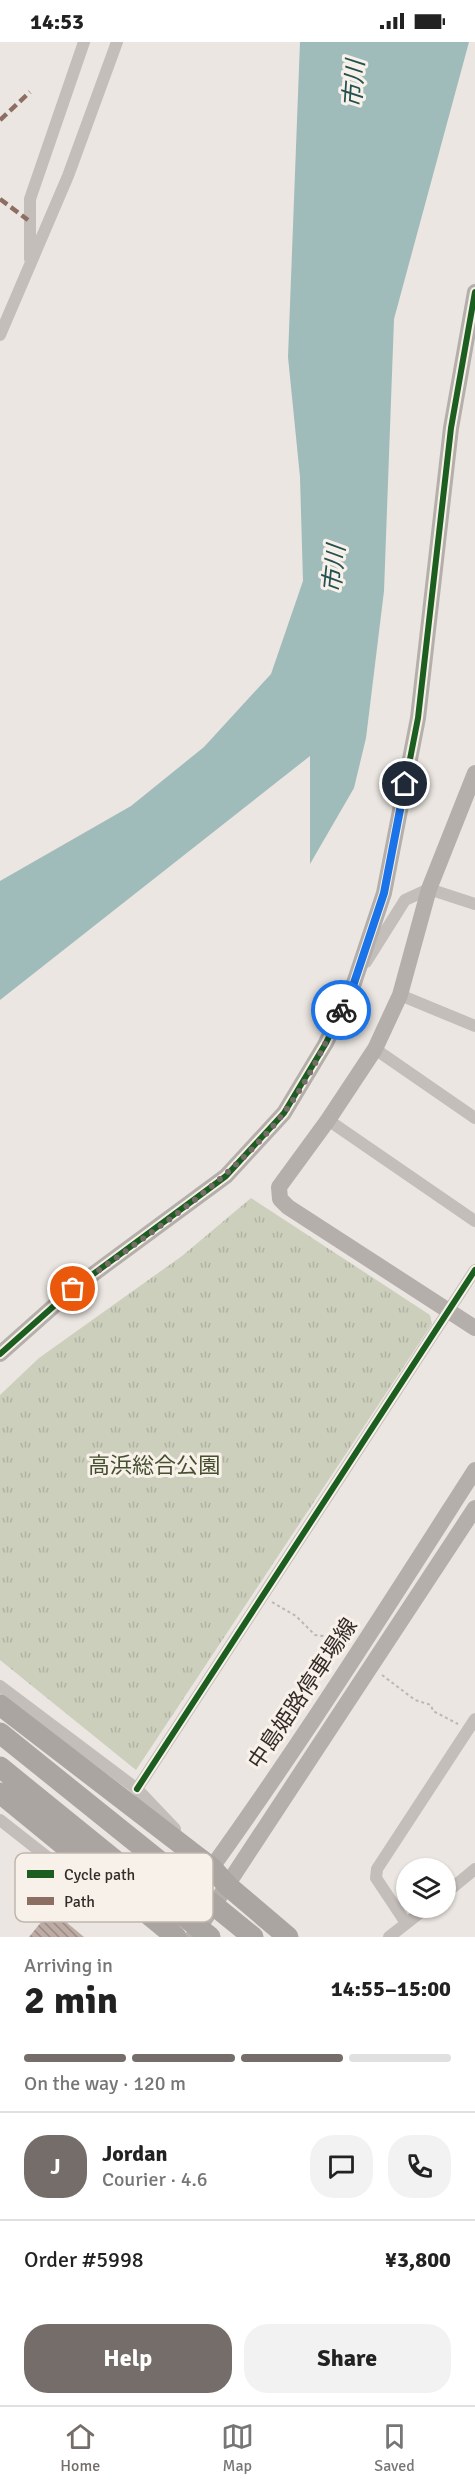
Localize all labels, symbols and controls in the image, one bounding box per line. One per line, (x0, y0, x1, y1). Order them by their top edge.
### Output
text: 14:53 (30, 8, 84, 35)
water label: 市川 (337, 56, 371, 109)
water label: 市川 (317, 541, 352, 594)
pin (379, 758, 430, 809)
icon: home (388, 767, 421, 800)
courier (311, 980, 371, 1040)
icon: bike (325, 994, 358, 1027)
pin (47, 1263, 98, 1314)
icon: bag (56, 1272, 89, 1305)
park label: 高浜総合公園 (88, 1452, 220, 1479)
street label: 中島姫路停車場線 (242, 1613, 363, 1774)
legend (15, 1853, 213, 1922)
map controls (396, 1858, 456, 1918)
button: layers (396, 1858, 456, 1918)
text: Cycle path (64, 1865, 135, 1885)
text: Path (64, 1892, 95, 1912)
text: Arriving in (24, 1953, 113, 1978)
text: 14:55–15:00 (331, 1975, 451, 2002)
text: 2 min (24, 1976, 118, 2024)
text: On the way · 120 m (24, 2071, 186, 2096)
button: chat (310, 2135, 373, 2198)
button: phone (388, 2135, 451, 2198)
text: Jordan (102, 2140, 168, 2167)
text: J (50, 2153, 61, 2180)
text: Courier · 4.6 (102, 2167, 208, 2192)
text: Order #5998 (24, 2246, 144, 2273)
text: ¥3,800 (385, 2246, 451, 2273)
button: Help (24, 2324, 232, 2393)
button: Share (244, 2324, 451, 2393)
tab: Home (60, 2420, 100, 2476)
tab: Map (221, 2420, 254, 2476)
tab: Saved (374, 2420, 415, 2476)

